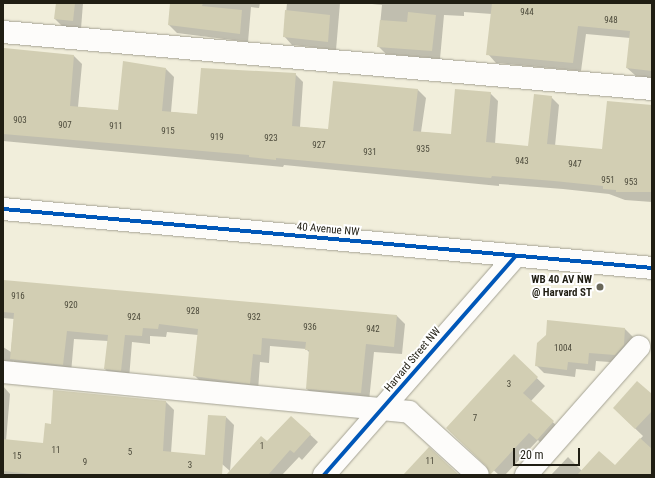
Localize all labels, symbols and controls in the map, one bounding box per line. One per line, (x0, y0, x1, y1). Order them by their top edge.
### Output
house number: 944 (520, 7, 534, 17)
house number: 948 (604, 15, 618, 25)
house number: 903 (13, 115, 27, 125)
house number: 907 (58, 120, 72, 130)
house number: 911 (109, 121, 123, 131)
house number: 915 (161, 126, 175, 136)
house number: 919 (210, 132, 224, 142)
house number: 923 (264, 133, 278, 143)
house number: 927 (312, 140, 326, 150)
house number: 935 (416, 144, 430, 154)
house number: 931 (363, 147, 377, 157)
house number: 943 (515, 156, 529, 166)
house number: 947 (568, 159, 582, 169)
house number: 951 (601, 175, 615, 185)
house number: 953 (624, 177, 638, 187)
street label: 40 Avenue NW (296, 221, 360, 239)
place label: WB 40 AV NW @ Harvard ST (531, 274, 592, 300)
marker: WB 40 AV NW @ Harvard ST (595, 282, 605, 292)
house number: 916 (11, 291, 25, 301)
house number: 920 (64, 300, 78, 310)
house number: 928 (186, 306, 200, 316)
house number: 924 (127, 312, 141, 322)
house number: 932 (247, 312, 261, 322)
house number: 936 (303, 322, 317, 332)
house number: 942 (366, 324, 380, 334)
street label: Harvard Street NW (382, 325, 444, 395)
house number: 1004 (554, 343, 572, 353)
house number: 3 (507, 379, 511, 389)
house number: 7 (473, 413, 477, 423)
scale bar (515, 440, 582, 466)
house number: 1 (260, 441, 264, 451)
house number: 11 (52, 445, 60, 455)
house number: 5 (128, 447, 132, 457)
text: 20 m (520, 448, 544, 462)
house number: 15 (13, 451, 21, 461)
house number: 11 (426, 456, 434, 466)
house number: 9 (83, 457, 87, 467)
house number: 3 (188, 460, 192, 470)

